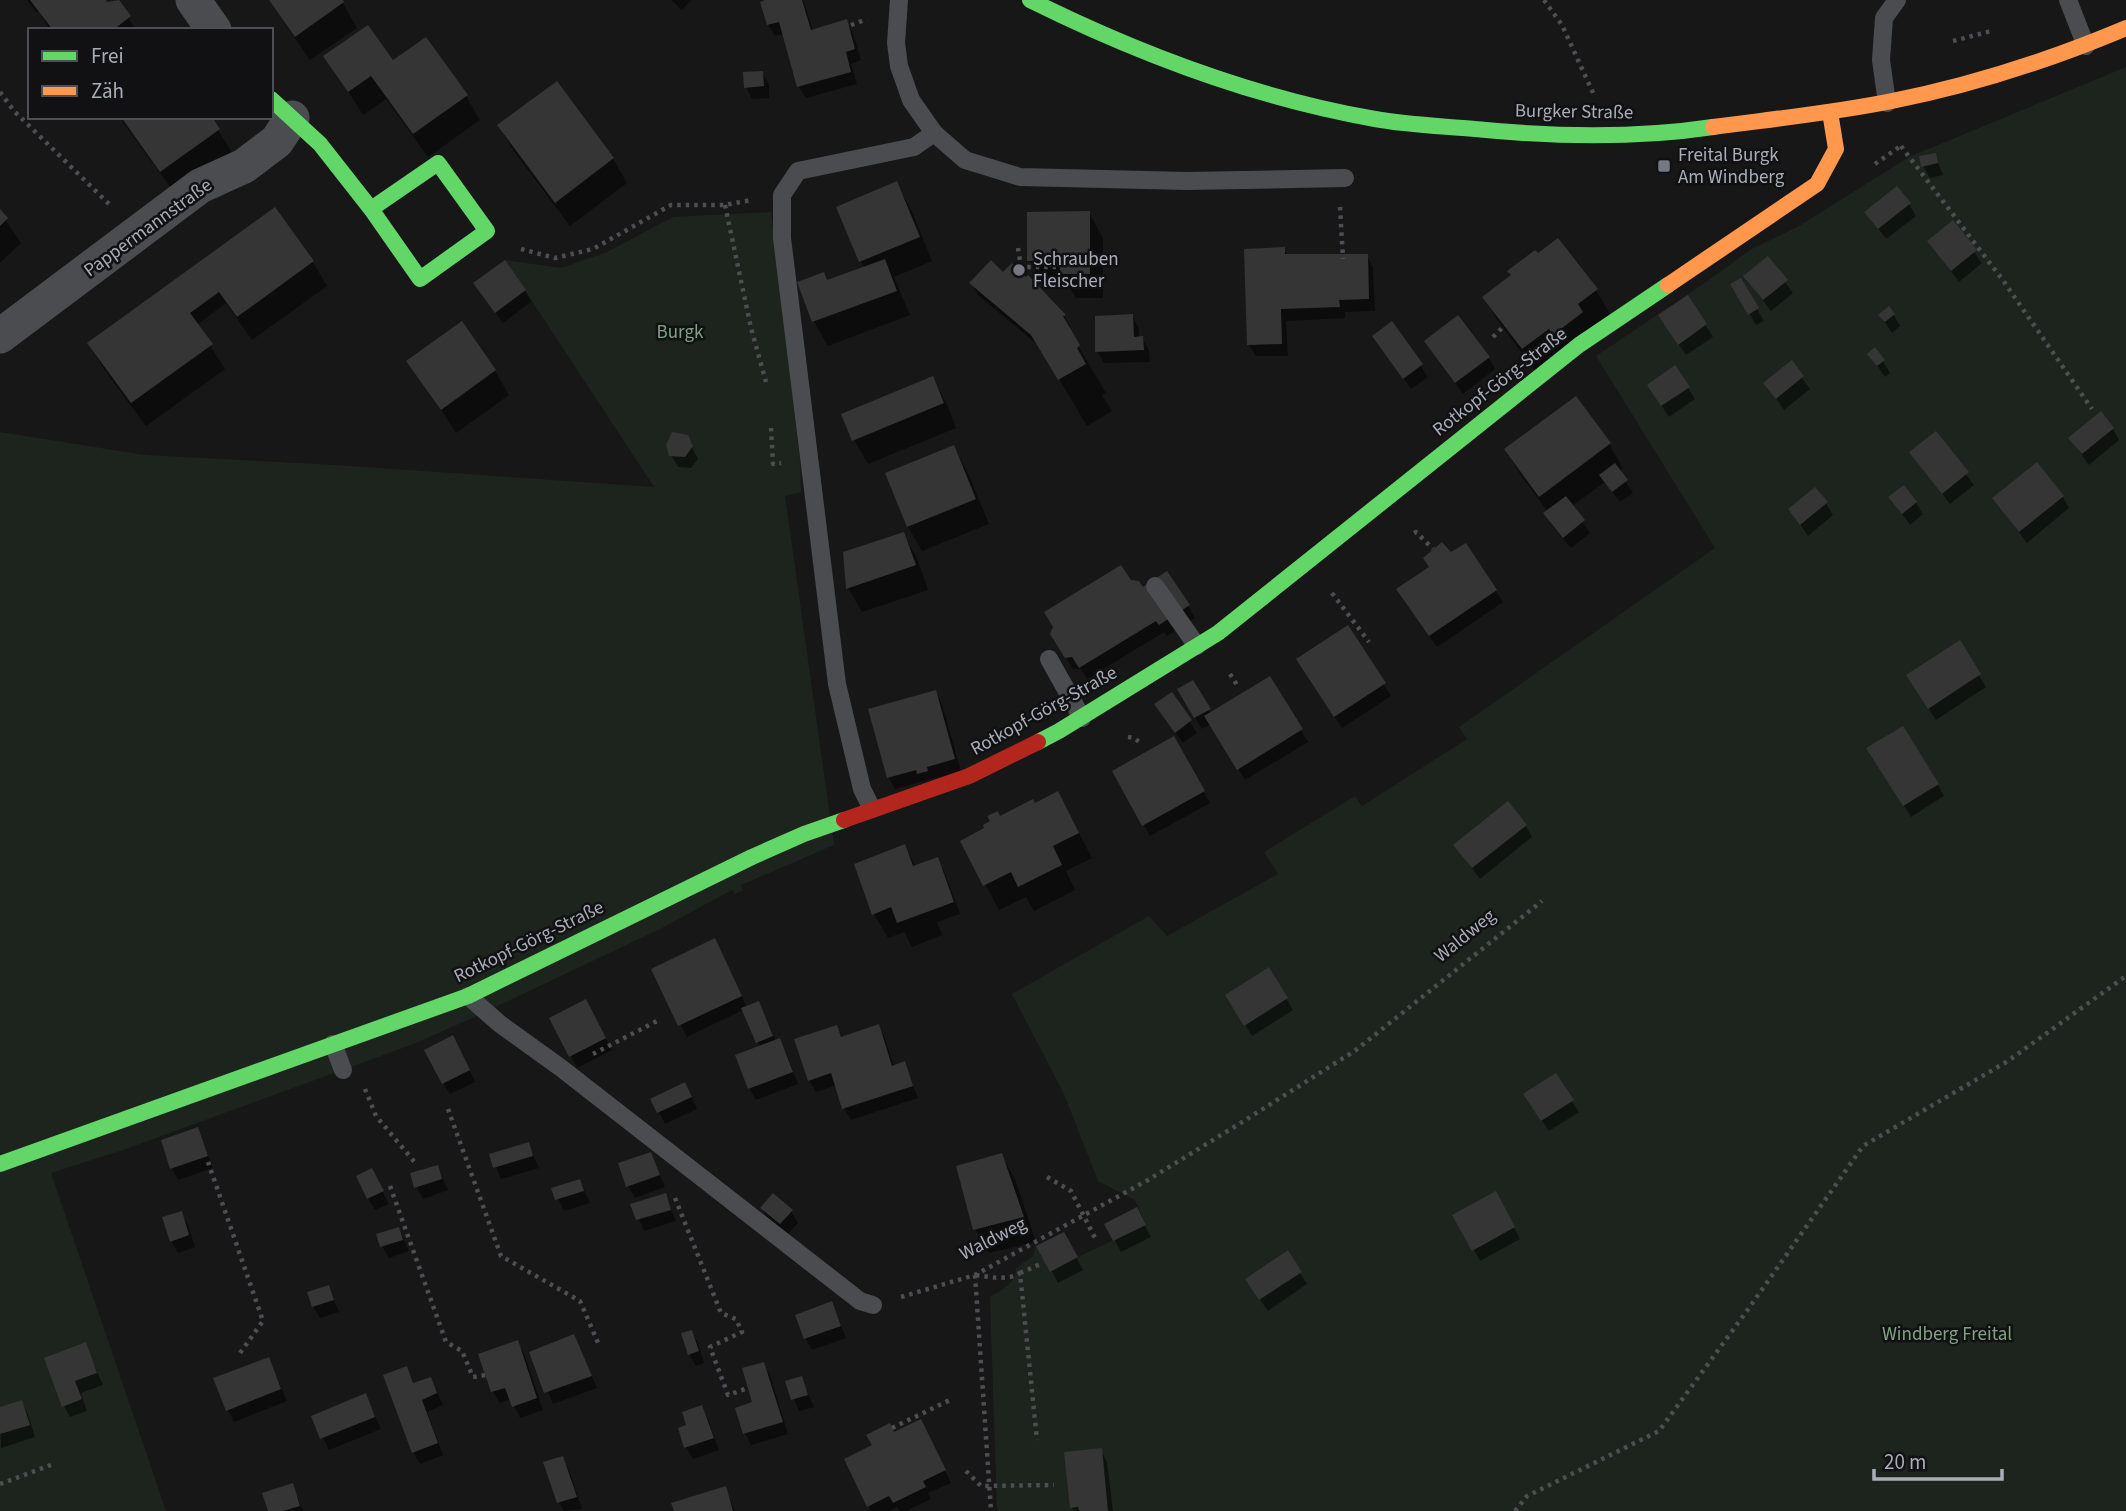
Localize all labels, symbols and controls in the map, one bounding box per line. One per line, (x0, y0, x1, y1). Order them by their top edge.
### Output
legend (28, 28, 273, 119)
text: Frei (91, 41, 124, 71)
text: Zäh (91, 76, 124, 106)
street label: Burgker Straße (1514, 97, 1634, 127)
place label: Freital Burgk Am Windberg (1678, 142, 1785, 191)
marker: Freital Burgk Am Windberg (1656, 158, 1672, 174)
street label: Pappermannstraße (78, 172, 218, 284)
place label: Schrauben Fleischer (1033, 246, 1119, 295)
marker: Schrauben Fleischer (1011, 262, 1027, 278)
park label: Burgk (657, 319, 704, 346)
street label: Rotkopf-Görg-Straße (1427, 321, 1573, 443)
street label: Rotkopf-Görg-Straße (966, 659, 1122, 763)
street label: Rotkopf-Görg-Straße (449, 894, 609, 990)
street label: Waldweg (1429, 903, 1502, 969)
street label: Waldweg (955, 1210, 1032, 1267)
park label: Windberg Freital (1882, 1321, 2012, 1348)
scale bar (1874, 1438, 2002, 1482)
text: 20 m (1884, 1447, 1926, 1477)

